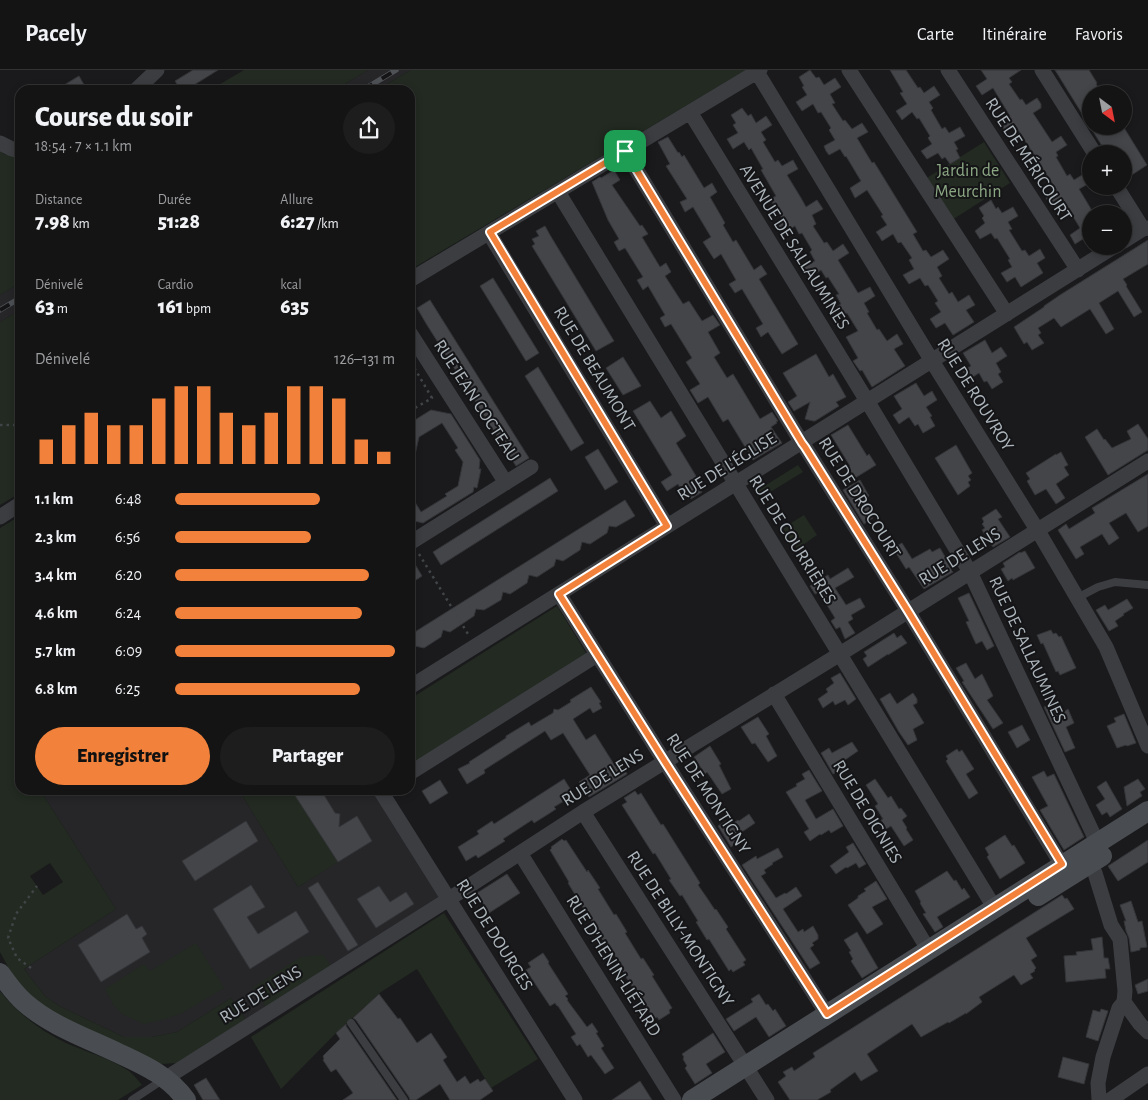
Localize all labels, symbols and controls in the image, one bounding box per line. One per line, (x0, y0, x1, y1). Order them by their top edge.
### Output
text: Pacely (25, 22, 87, 46)
text: Carte (917, 26, 954, 44)
text: Itinéraire (982, 26, 1047, 44)
text: Favoris (1075, 26, 1123, 44)
north arrow (1082, 85, 1132, 135)
map controls (1082, 85, 1132, 255)
street label: RUE DE MÉRICOURT (981, 93, 1077, 225)
button: share (343, 102, 395, 154)
text: Course du soir (35, 104, 192, 132)
pin (604, 130, 646, 172)
icon: arrive (611, 137, 639, 165)
text: 18:54 · 7 × 1.1 km (35, 138, 132, 154)
button: + (1082, 145, 1132, 195)
street label: AVENUE DE SALLAUMINES (736, 161, 852, 333)
park label: Jardin de Meurchin (935, 162, 1001, 201)
text: Distance (35, 193, 82, 207)
text: Durée (158, 193, 191, 207)
text: Allure (280, 193, 313, 207)
button: − (1082, 205, 1132, 255)
text: 7.98 (35, 211, 70, 232)
text: 51:28 (158, 211, 200, 232)
text: 6:27 (280, 211, 315, 232)
text: km (70, 217, 90, 231)
text: /km (315, 217, 339, 231)
text: Dénivelé (35, 278, 83, 292)
text: Cardio (158, 278, 193, 292)
text: kcal (280, 278, 302, 292)
text: 63 (35, 296, 55, 317)
text: 161 (158, 296, 183, 317)
text: 635 (280, 296, 309, 317)
text: m (55, 302, 68, 316)
text: bpm (183, 302, 211, 316)
street label: RUE DE BEAUMONT (550, 303, 638, 435)
street label: RUE DE ROUVROY (933, 336, 1017, 455)
street label: RUE JEAN COCTEAU (430, 337, 522, 465)
text: Dénivelé (35, 351, 90, 367)
text: 126–131 m (334, 351, 395, 367)
street label: RUE DE L'ÉGLISE (673, 427, 780, 505)
street label: RUE DE DROCOURT (815, 434, 904, 562)
street label: RUE DE COURRIÈRES (745, 471, 842, 608)
text: 1.1 km (35, 491, 73, 507)
text: 6:48 (115, 491, 141, 507)
street label: RUE DE LENS (916, 525, 1004, 589)
text: 2.3 km (35, 529, 76, 545)
text: 6:56 (115, 529, 140, 545)
text: 3.4 km (35, 567, 77, 583)
text: 6:20 (115, 567, 142, 583)
street label: RUE DE SALLAUMINES (985, 574, 1069, 726)
text: 4.6 km (35, 605, 78, 621)
text: 6:24 (115, 605, 141, 621)
text: 5.7 km (35, 643, 76, 659)
text: 6:09 (115, 643, 142, 659)
text: 6.8 km (35, 681, 78, 697)
text: 6:25 (115, 681, 140, 697)
button: Enregistrer (35, 727, 210, 785)
button: Partager (220, 727, 395, 785)
street label: RUE DE MONTIGNY (662, 731, 754, 858)
street label: RUE DE LENS (559, 746, 647, 810)
street label: RUE DE OIGNIES (829, 757, 905, 867)
street label: RUE DE BILLY-MONTIGNY (623, 848, 737, 1010)
street label: RUE DE DOURGES (452, 876, 536, 994)
street label: RUE D'HENIN-LIÉTARD (562, 891, 666, 1040)
street label: RUE DE LENS (217, 963, 305, 1027)

